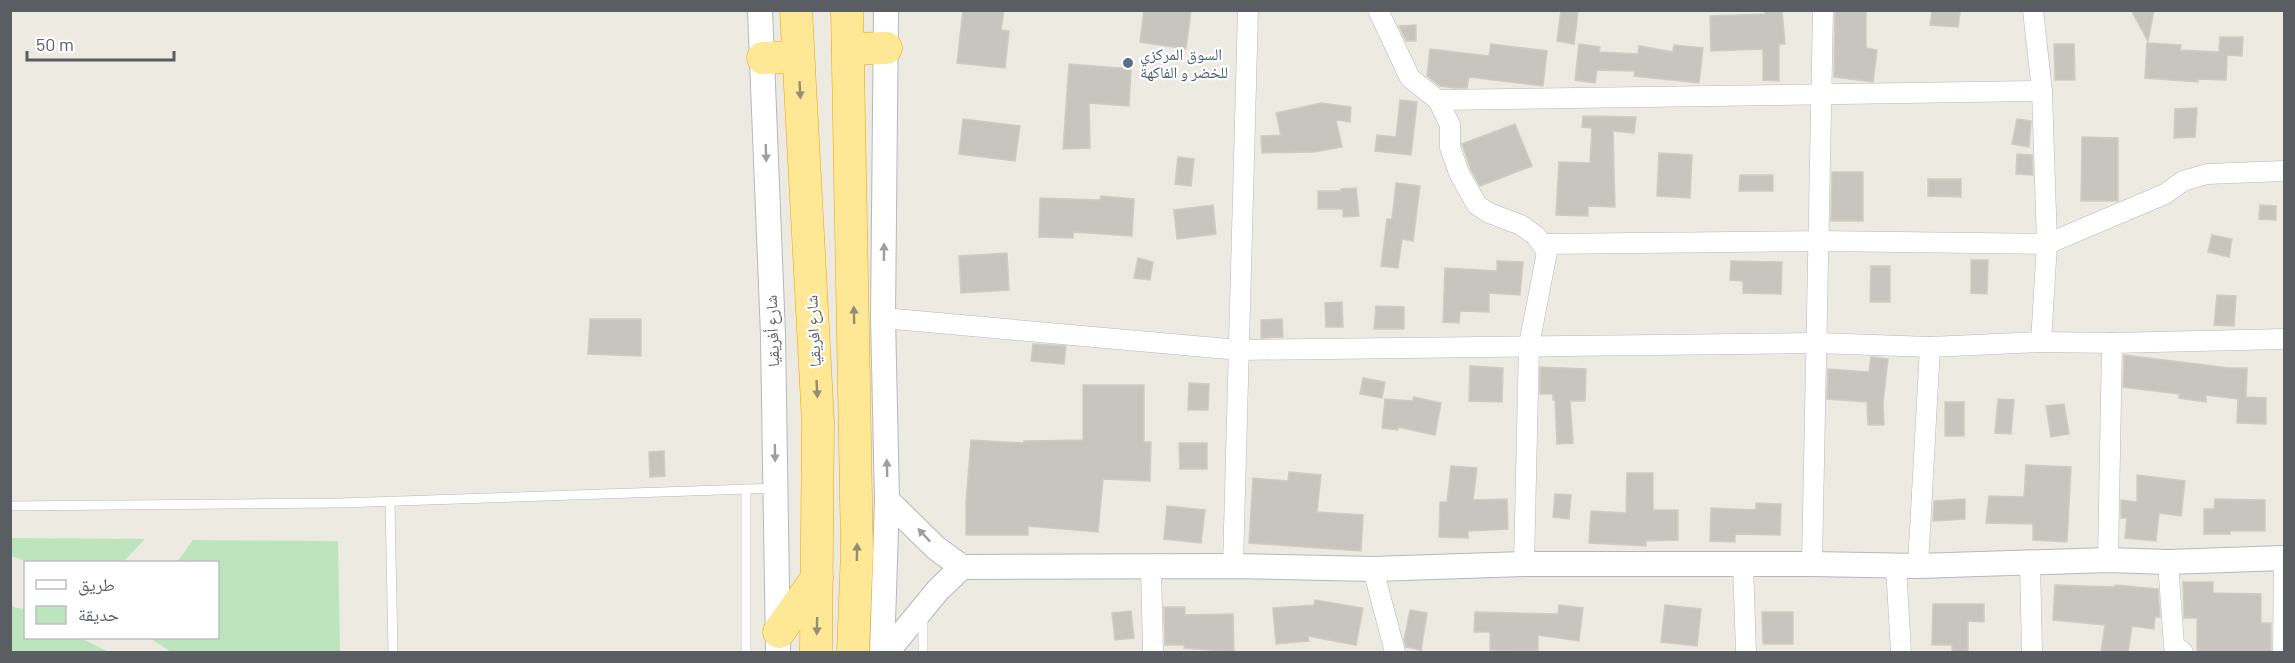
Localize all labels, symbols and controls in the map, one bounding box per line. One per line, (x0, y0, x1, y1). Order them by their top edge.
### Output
scale bar (27, 24, 174, 62)
text: 50 m (36, 33, 74, 55)
place label: السوق المركزي للخضر و الفاكهة (1140, 44, 1228, 82)
marker: السوق المركزي للخضر و الفاكهة (1121, 56, 1135, 70)
one-way arrow (795, 80, 805, 99)
one-way arrow (761, 143, 771, 162)
one-way arrow (879, 243, 889, 262)
street label: شارع افريقيا (801, 294, 826, 368)
street label: شارع أفريقيا (761, 295, 784, 367)
one-way arrow (849, 306, 859, 325)
one-way arrow (812, 380, 821, 399)
one-way arrow (770, 443, 780, 462)
one-way arrow (882, 459, 891, 478)
one-way arrow (917, 528, 931, 542)
one-way arrow (852, 543, 861, 562)
legend (24, 561, 219, 639)
text: طريق (78, 573, 115, 596)
text: حديقة (78, 603, 119, 625)
one-way arrow (812, 617, 822, 636)

